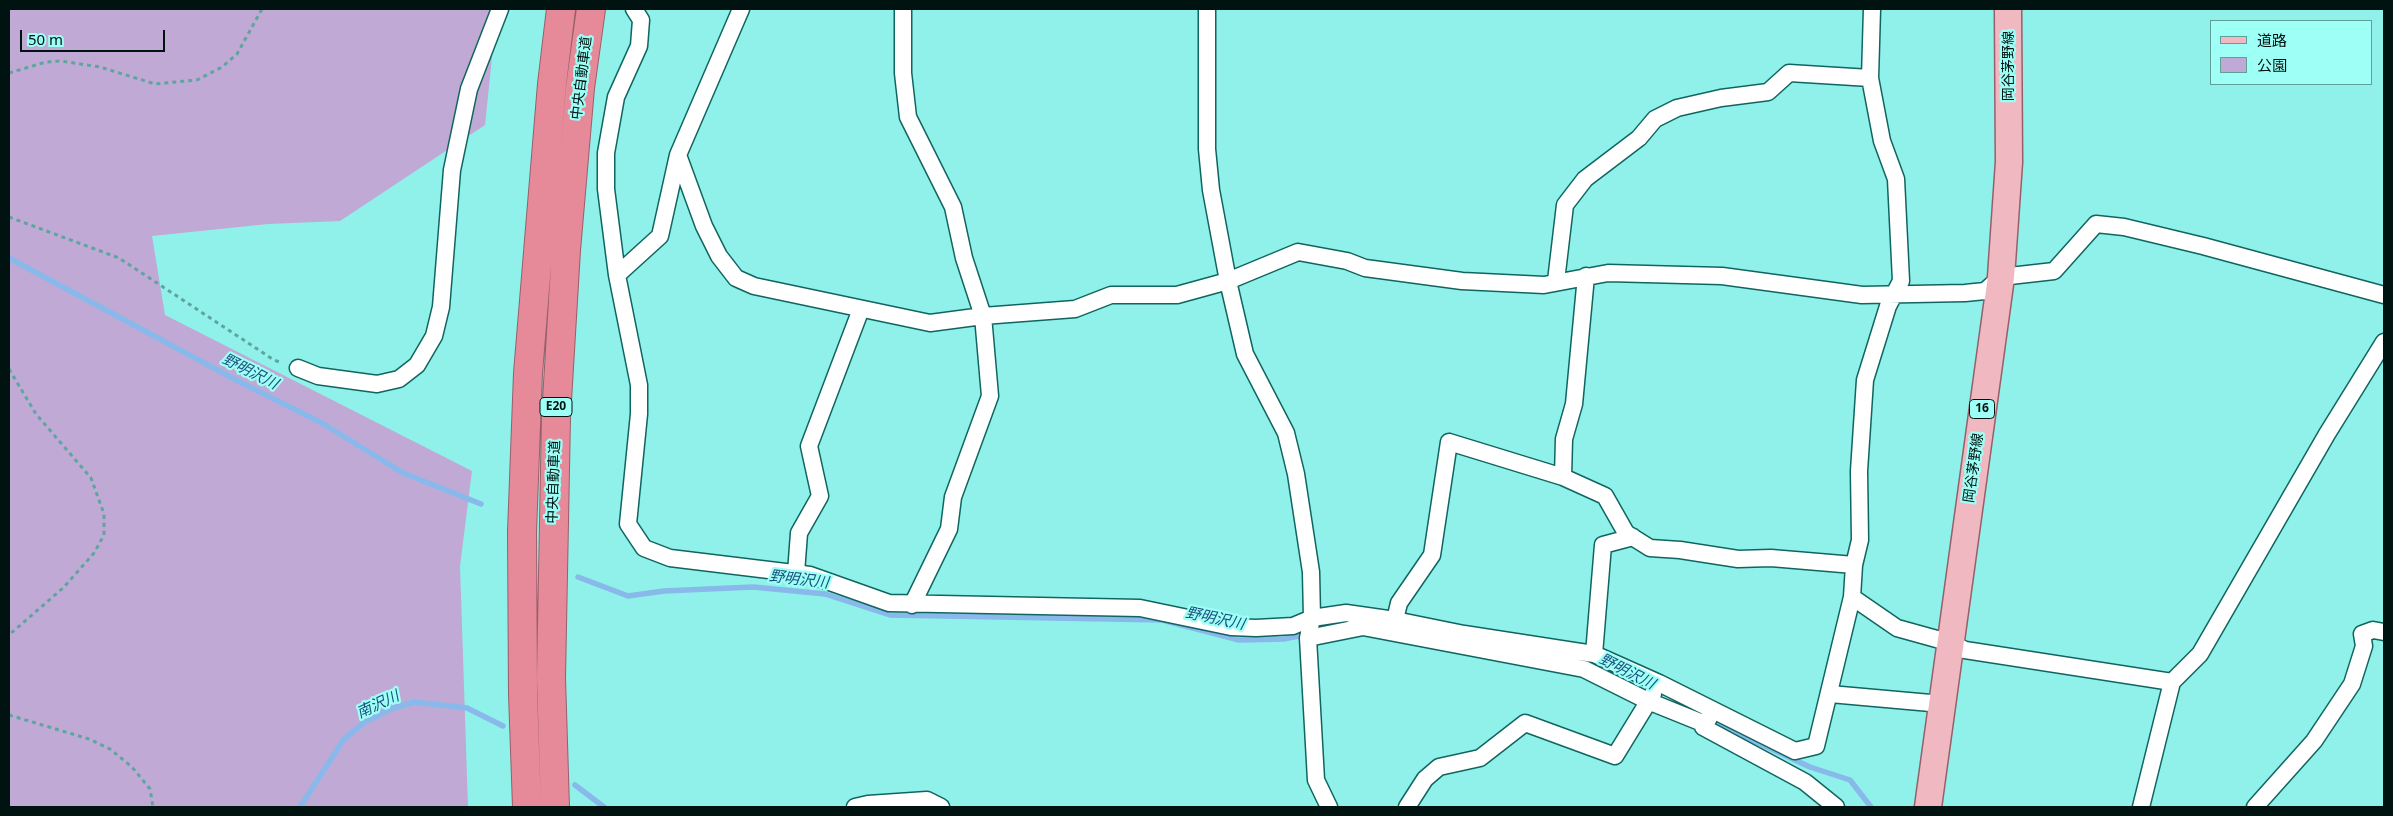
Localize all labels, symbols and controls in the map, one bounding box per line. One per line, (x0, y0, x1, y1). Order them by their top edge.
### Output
scale bar (22, 20, 168, 52)
legend (2210, 20, 2373, 85)
text: 50 m (28, 29, 63, 49)
text: 道路 (2257, 30, 2287, 50)
street label: 岡谷茅野線 (2001, 31, 2017, 101)
street label: 中央自動車道 (569, 35, 595, 121)
text: 公園 (2257, 55, 2287, 75)
water label: 野明沢川 (219, 350, 281, 394)
road number: E20 (540, 398, 572, 417)
road number: 16 (1970, 399, 1994, 418)
street label: 岡谷茅野線 (1961, 432, 1987, 504)
street label: 中央自動車道 (544, 440, 564, 524)
water label: 野明沢川 (768, 567, 830, 593)
water label: 野明沢川 (1184, 604, 1246, 634)
water label: 野明沢川 (1596, 650, 1658, 694)
water label: 南沢川 (354, 687, 402, 723)

